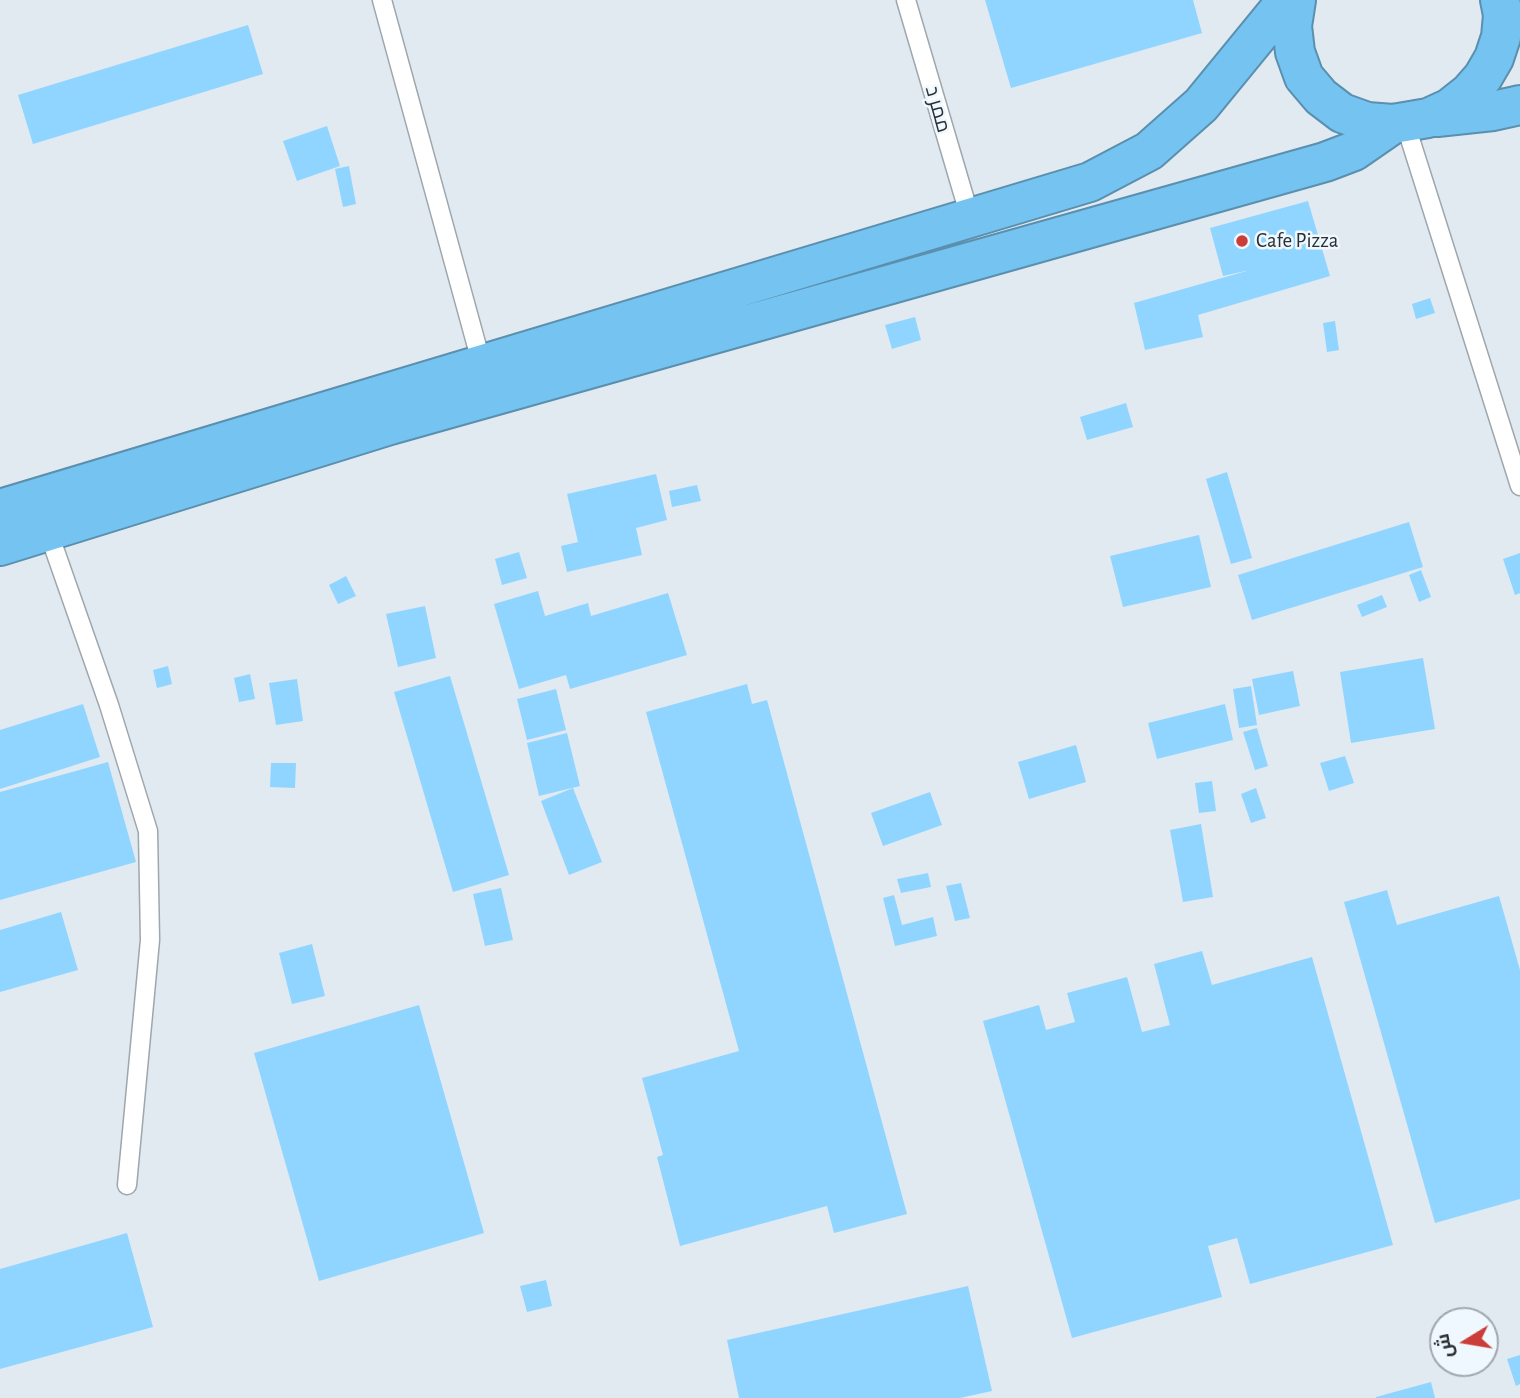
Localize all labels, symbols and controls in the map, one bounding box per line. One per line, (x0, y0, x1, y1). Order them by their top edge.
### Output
street label: ممر د (919, 83, 957, 135)
place label: Cafe Pizza (1256, 228, 1339, 254)
marker: Cafe Pizza (1234, 233, 1250, 249)
north arrow (1429, 1307, 1499, 1377)
text: ش (1433, 1332, 1457, 1360)

